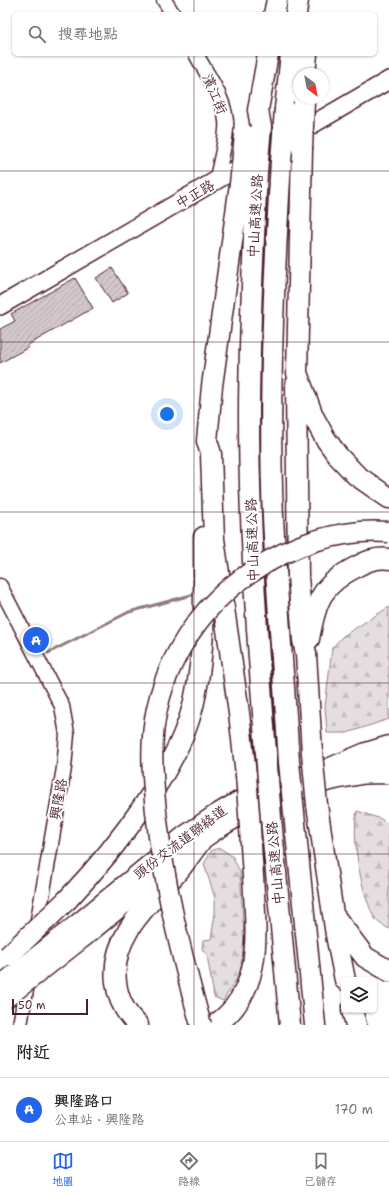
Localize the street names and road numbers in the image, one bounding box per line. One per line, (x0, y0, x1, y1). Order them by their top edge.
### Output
street label: 濱江街 (199, 71, 231, 117)
street label: 中山高速公路 (244, 174, 266, 258)
street label: 中正路 (172, 176, 218, 212)
street label: 中山高速公路 (242, 498, 262, 582)
street label: 興隆路 (45, 777, 71, 821)
street label: 頭份交流道聯絡道 (130, 801, 230, 883)
street label: 中山高速公路 (262, 820, 288, 906)

